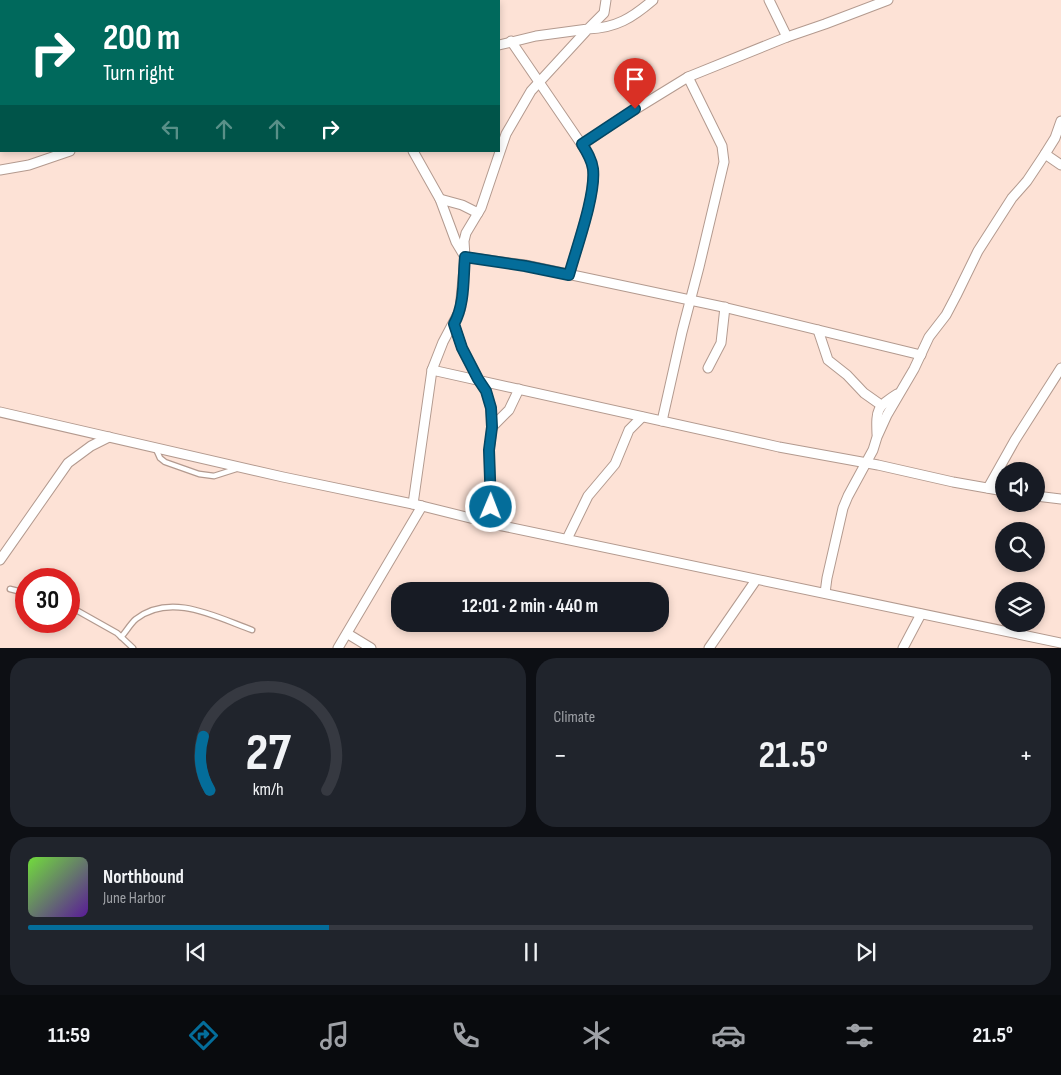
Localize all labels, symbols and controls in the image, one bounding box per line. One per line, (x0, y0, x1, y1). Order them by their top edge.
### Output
text: 200 m (103, 17, 180, 60)
icon: right (20, 20, 85, 85)
pin (614, 58, 656, 109)
text: Turn right (103, 60, 174, 87)
icon: arrive (621, 65, 649, 93)
icon: left (157, 115, 185, 143)
icon: ahead (210, 115, 238, 143)
icon: ahead (263, 115, 291, 143)
icon: right (316, 115, 344, 143)
map controls (995, 462, 1045, 632)
button: sound (995, 462, 1045, 512)
position arrow (464, 480, 516, 532)
button: search (995, 522, 1045, 572)
speed limit sign: 30 (15, 568, 80, 633)
button: layers (995, 582, 1045, 632)
text: 12:01 · 2 min · 440 m (462, 595, 598, 618)
text: Climate (554, 708, 595, 727)
text: 27 (245, 722, 291, 785)
text: 21.5° (758, 733, 828, 778)
text: − (554, 739, 567, 772)
text: + (1019, 739, 1033, 772)
text: km/h (252, 779, 283, 800)
text: Northbound (103, 866, 184, 889)
text: June Harbor (103, 889, 166, 908)
icon: previous (182, 938, 210, 966)
icon: pause (517, 938, 545, 966)
icon: next (852, 938, 880, 966)
icon: directions (186, 1018, 221, 1053)
icon: music (317, 1018, 352, 1053)
icon: phone (448, 1018, 483, 1053)
icon: climate (579, 1018, 614, 1053)
icon: car (711, 1018, 746, 1053)
icon: filters (842, 1018, 877, 1053)
text: 11:59 (48, 1022, 90, 1049)
text: 21.5° (973, 1022, 1013, 1049)

